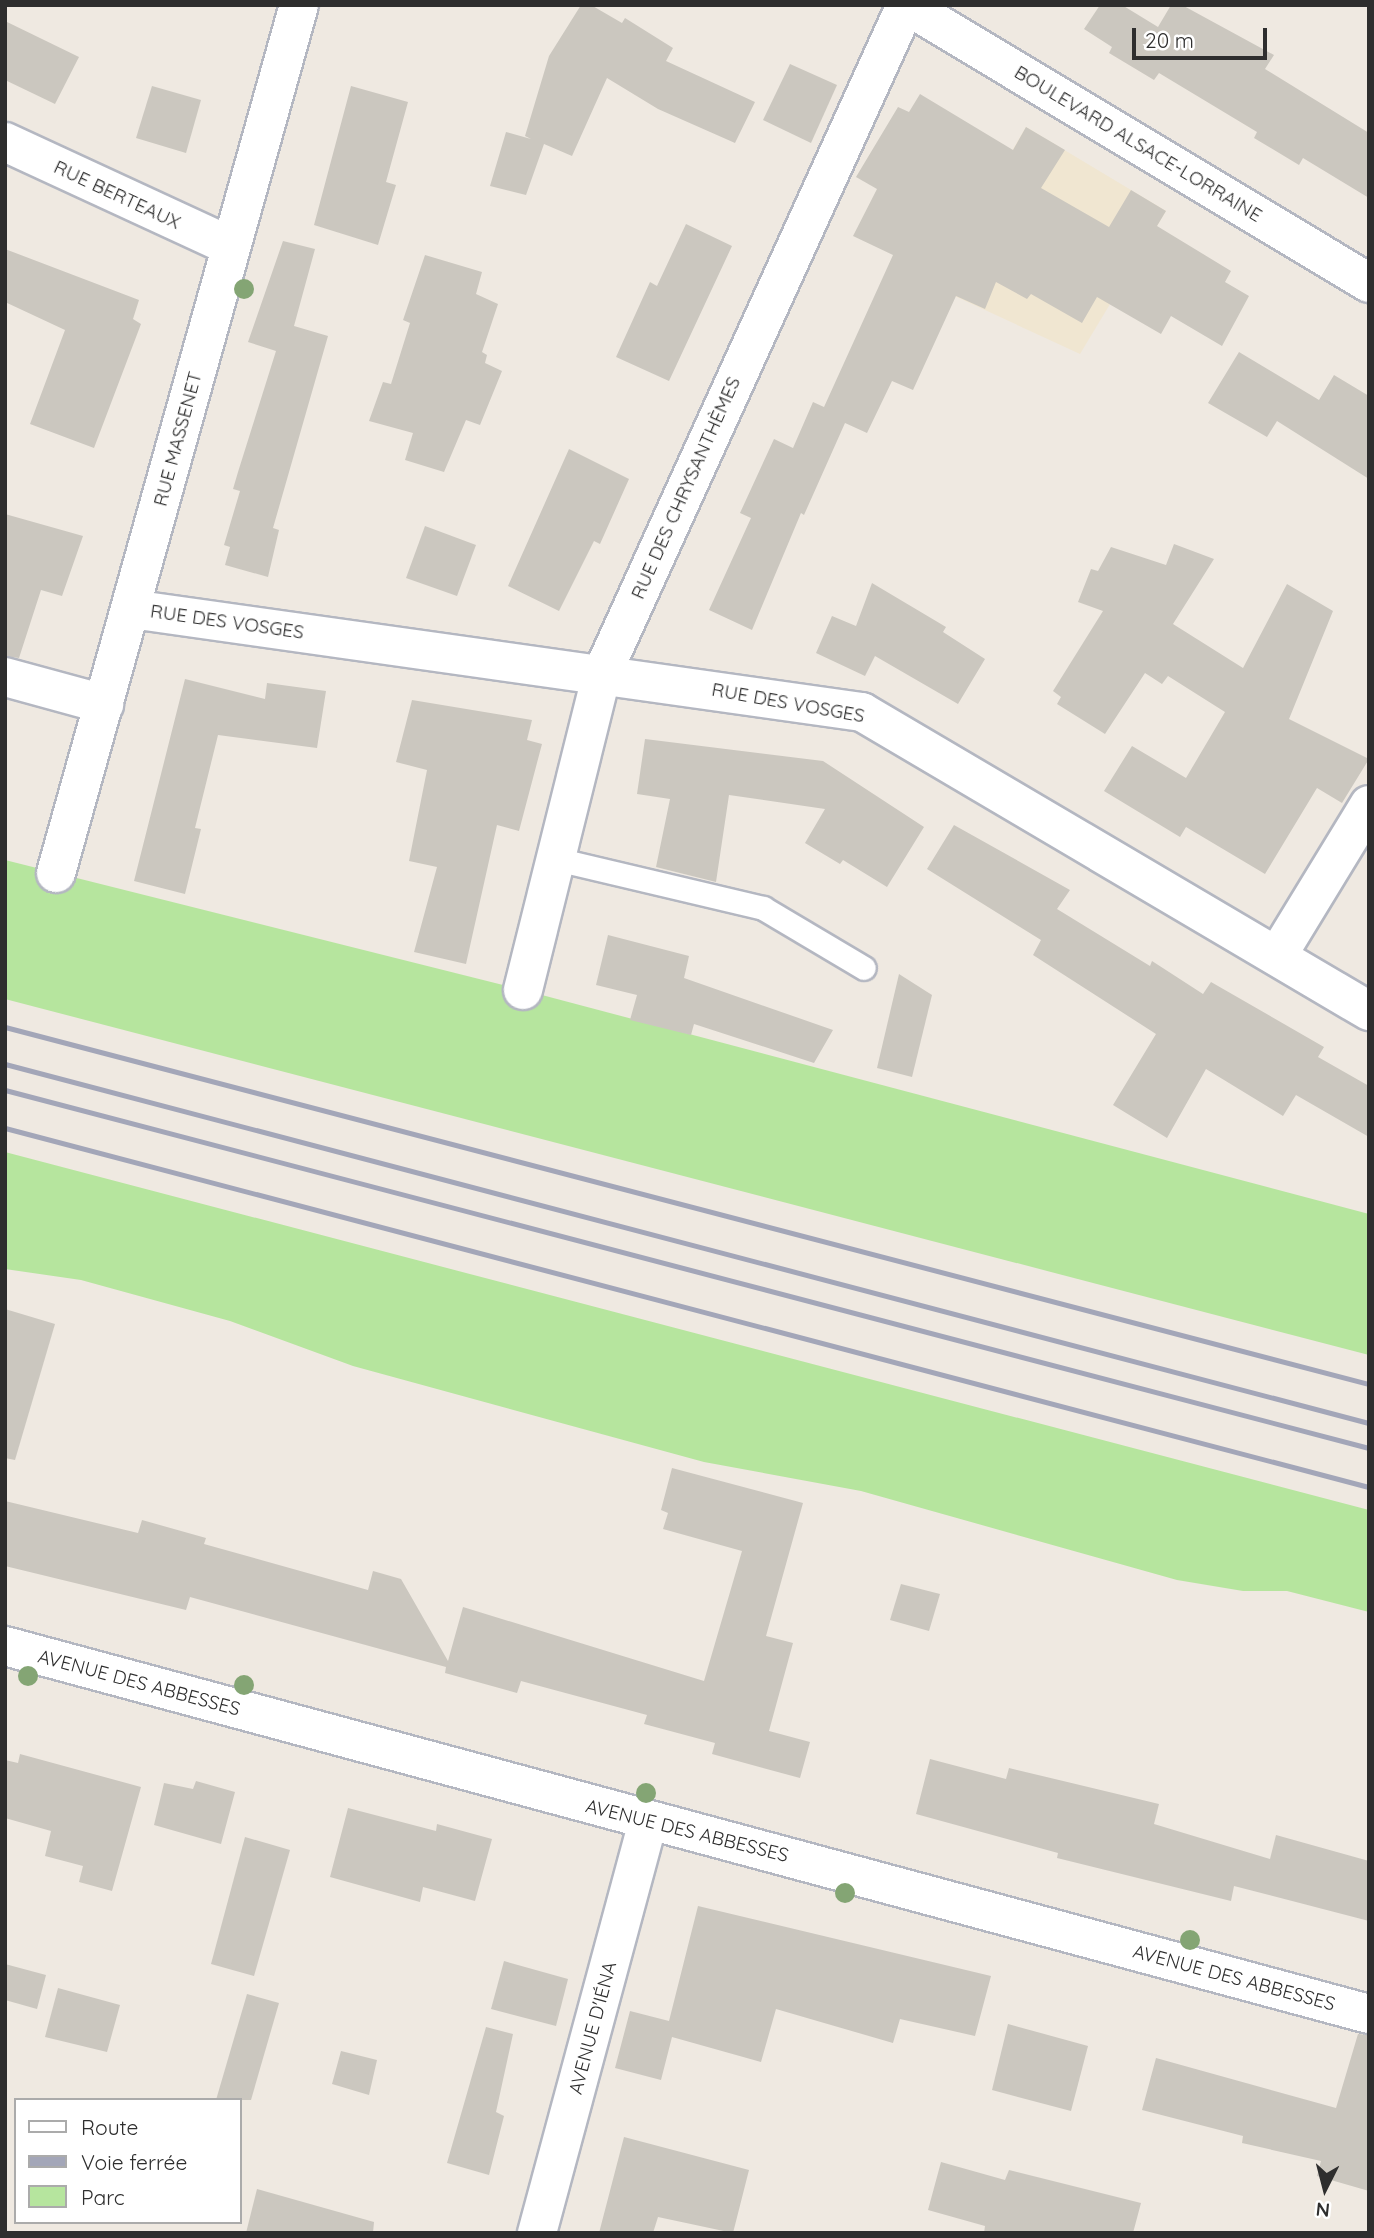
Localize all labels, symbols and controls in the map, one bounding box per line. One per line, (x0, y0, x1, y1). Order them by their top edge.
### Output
scale bar (1136, 14, 1271, 58)
text: 20 m (1145, 27, 1194, 53)
street label: BOULEVARD ALSACE-LORRAINE (1010, 61, 1266, 227)
street label: RUE BERTEAUX (50, 156, 184, 234)
street label: RUE MASSENET (149, 369, 207, 509)
street label: RUE DES CHRYSANTHÈMES (627, 373, 745, 603)
street label: RUE DES VOSGES (149, 600, 305, 644)
street label: RUE DES VOSGES (710, 678, 866, 728)
street label: AVENUE DES ABBESSES (35, 1645, 243, 1721)
street label: AVENUE DES ABBESSES (583, 1795, 791, 1867)
street label: AVENUE DES ABBESSES (1130, 1940, 1338, 2016)
street label: AVENUE D'IÉNA (564, 1959, 622, 2097)
legend (14, 2098, 242, 2224)
text: Route (81, 2114, 138, 2140)
text: Voie ferrée (81, 2149, 187, 2175)
north arrow (1290, 2154, 1360, 2224)
text: Parc (81, 2184, 125, 2210)
text: N (1315, 2197, 1331, 2223)

